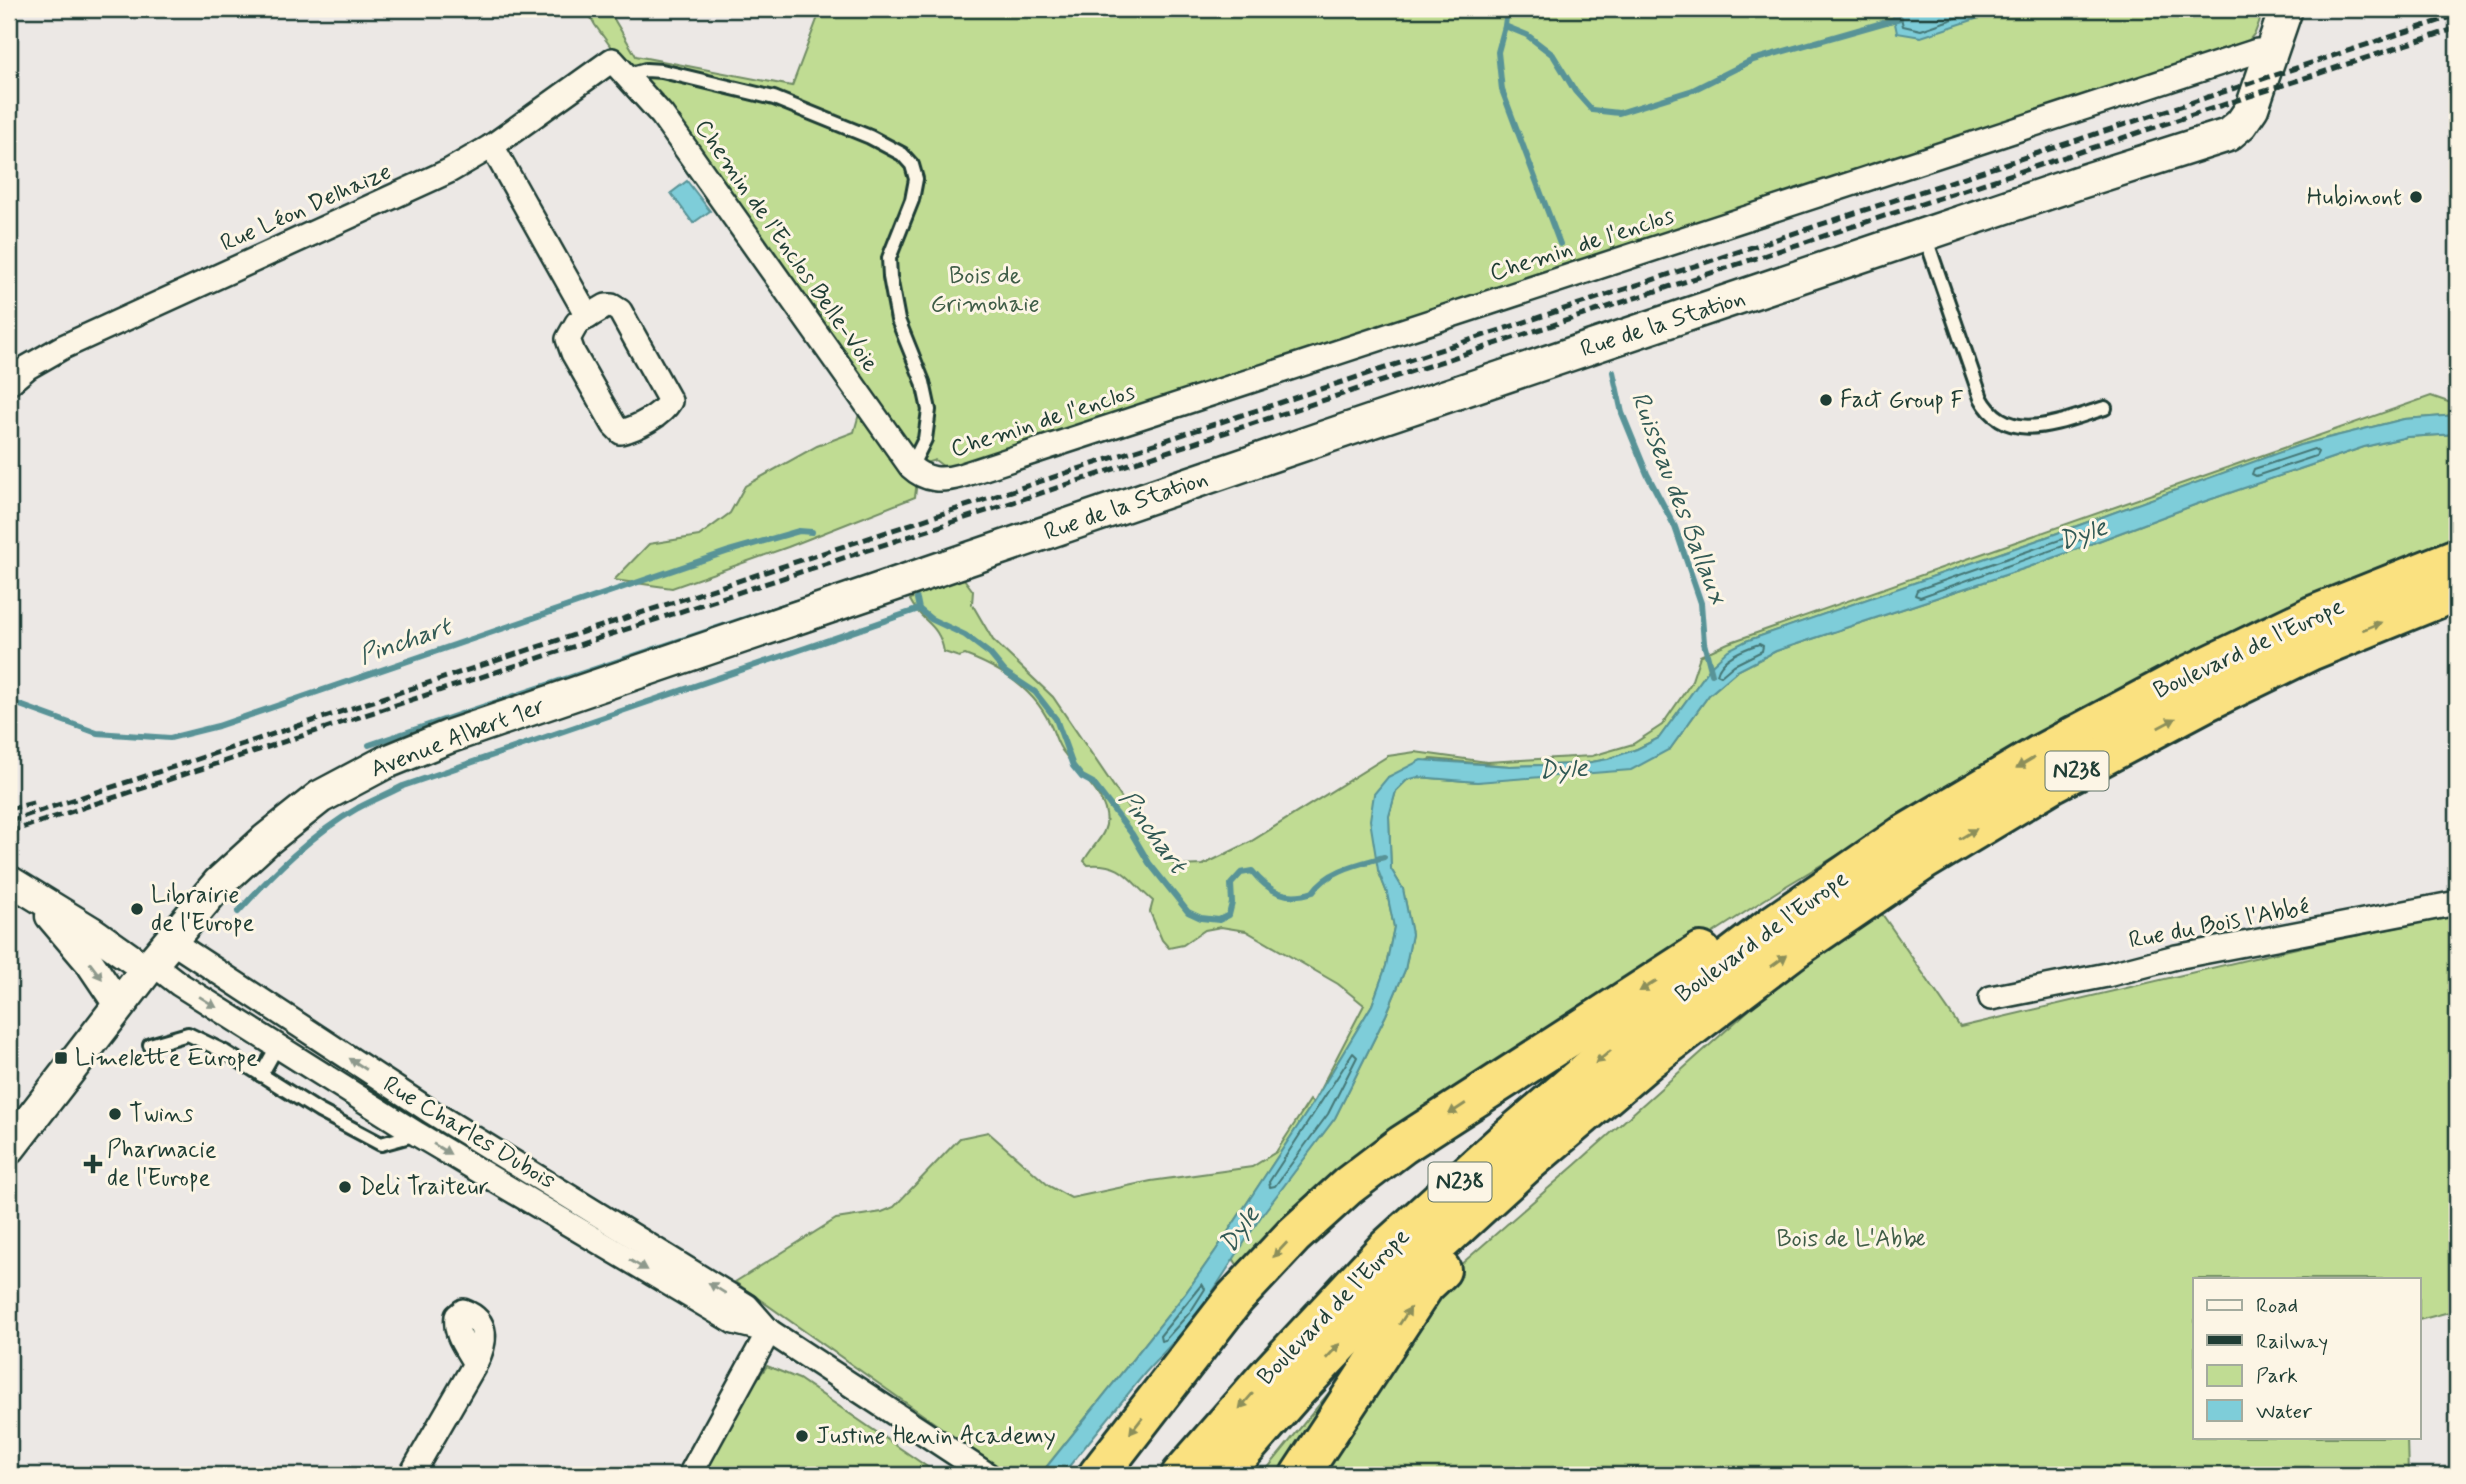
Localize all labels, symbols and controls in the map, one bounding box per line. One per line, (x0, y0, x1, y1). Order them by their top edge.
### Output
street label: Chemin de l'Enclos Belle-Voie (687, 114, 885, 378)
street label: Rue Léon Delhaize (216, 156, 396, 260)
place label: Hubinont (2307, 182, 2402, 213)
marker: Hubinont (2408, 189, 2424, 205)
street label: Chemin de l'enclos (1486, 200, 1679, 289)
park label: Bois de Grimohaie (930, 261, 1040, 320)
street label: Rue de la Station (1577, 283, 1749, 365)
street label: Chemin de l'enclos (947, 376, 1140, 465)
place label: Fact Group F (1840, 385, 1964, 416)
water label: Ruisseau des Ballaux (1622, 387, 1734, 610)
marker: Fact Group F (1818, 392, 1834, 408)
street label: Rue de la Station (1040, 463, 1212, 549)
water label: Dyle (2054, 510, 2113, 559)
street label: Boulevard de l'Europe (2149, 591, 2349, 707)
water label: Pinchart (355, 610, 458, 674)
one-way arrow (2362, 620, 2383, 631)
street label: Avenue Albert 1er (366, 691, 550, 785)
one-way arrow (2157, 717, 2177, 729)
road number: N238 (2046, 751, 2108, 790)
water label: Dyle (1538, 752, 1590, 788)
one-way arrow (2016, 757, 2035, 769)
water label: Pinchart (1110, 784, 1195, 882)
one-way arrow (1959, 828, 1978, 840)
street label: Boulevard de l'Europe (1669, 864, 1855, 1010)
place label: Librairie de l'Europe (151, 880, 255, 939)
street label: Rue du Bois l'Abbé (2126, 891, 2312, 957)
marker: Librairie de l'Europe (129, 901, 145, 917)
one-way arrow (1770, 954, 1788, 968)
one-way arrow (88, 961, 103, 979)
one-way arrow (1639, 979, 1658, 992)
one-way arrow (198, 995, 218, 1008)
place label: Limelette Europe (75, 1043, 258, 1074)
one-way arrow (1595, 1049, 1612, 1064)
marker: Limelette Europe (53, 1050, 69, 1066)
one-way arrow (348, 1057, 367, 1070)
street label: Rue Charles Dubois (377, 1069, 561, 1197)
place label: Twins (129, 1099, 194, 1130)
one-way arrow (1448, 1103, 1467, 1116)
marker: Twins (107, 1106, 123, 1122)
place label: Pharmacie de l'Europe (107, 1135, 217, 1194)
one-way arrow (433, 1142, 452, 1155)
marker: Pharmacie de l'Europe (85, 1156, 101, 1172)
road number: N238 (1428, 1162, 1492, 1202)
place label: Deli Traiteur (359, 1172, 489, 1203)
marker: Deli Traiteur (337, 1179, 353, 1195)
water label: Dyle (1212, 1199, 1269, 1260)
street label: Boulevard de l'Europe (1251, 1222, 1417, 1392)
park label: Bois de L'Abbe (1776, 1224, 1926, 1255)
one-way arrow (1272, 1241, 1288, 1258)
one-way arrow (628, 1258, 647, 1271)
legend (2193, 1278, 2420, 1438)
one-way arrow (708, 1281, 727, 1294)
text: Road (2256, 1292, 2298, 1320)
one-way arrow (1398, 1306, 1411, 1326)
text: Railway (2256, 1328, 2328, 1356)
one-way arrow (1324, 1343, 1340, 1360)
text: Park (2256, 1362, 2298, 1390)
one-way arrow (1239, 1393, 1254, 1410)
text: Water (2256, 1398, 2312, 1426)
one-way arrow (1128, 1417, 1143, 1435)
place label: Justine Henin Academy (816, 1421, 1056, 1452)
marker: Justine Henin Academy (794, 1428, 810, 1444)

